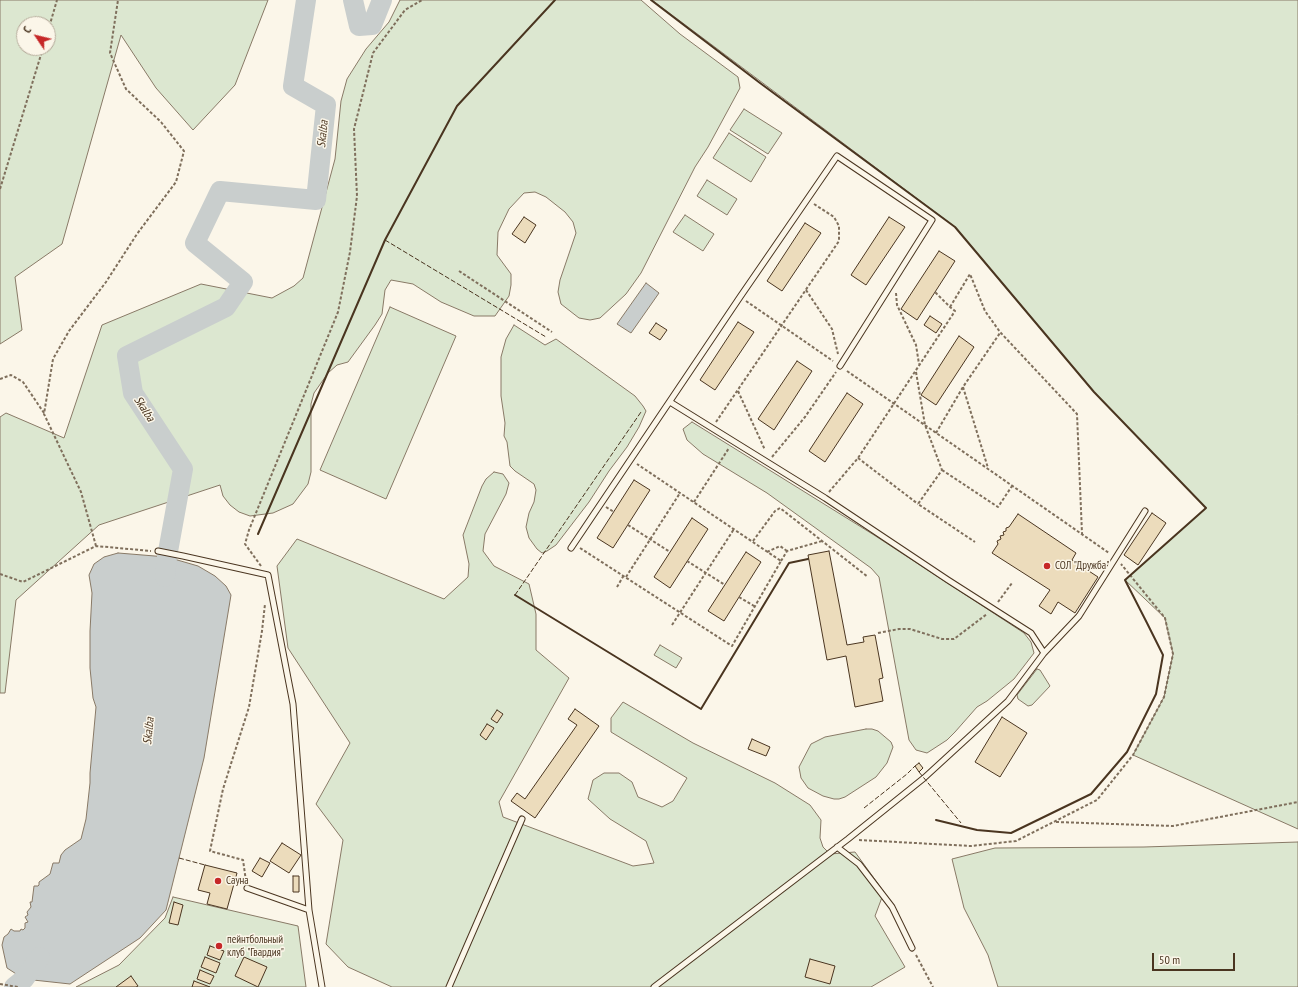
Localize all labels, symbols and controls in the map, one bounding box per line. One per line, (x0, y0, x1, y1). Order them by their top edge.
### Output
north arrow (16, 16, 56, 56)
text: С (20, 24, 34, 36)
water label: Skalba (314, 120, 332, 148)
water label: Skalba (131, 394, 157, 424)
place label: СОЛ "Дружба" (1055, 559, 1109, 573)
marker: СОЛ "Дружба" (1042, 561, 1052, 571)
water label: Skalba (140, 717, 158, 745)
place label: Сауна (226, 874, 249, 888)
marker: Сауна (213, 876, 223, 886)
place label: пейнтбольный клуб "Гвардия" (227, 933, 284, 959)
marker: пейнтбольный клуб "Гвардия" (214, 941, 224, 951)
scale bar (1154, 945, 1237, 971)
text: 50 m (1159, 952, 1180, 967)

